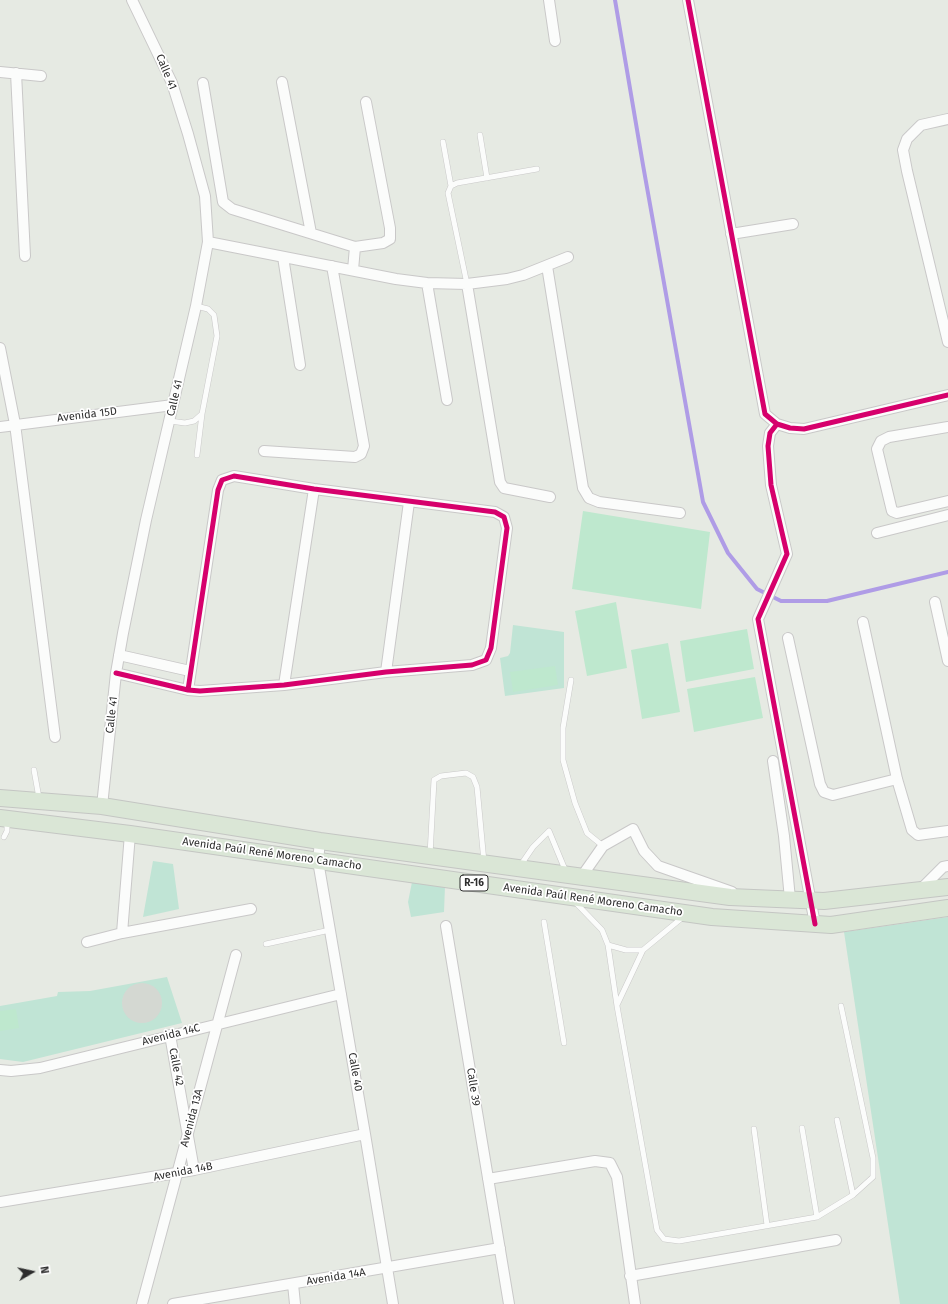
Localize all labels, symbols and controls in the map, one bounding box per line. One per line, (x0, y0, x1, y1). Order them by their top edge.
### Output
street label: Calle 41 (153, 52, 179, 92)
street label: Calle 41 (164, 378, 186, 418)
street label: Avenida 15D (56, 405, 118, 425)
street label: Calle 41 (103, 696, 121, 734)
street label: Avenida Paúl René Moreno Camacho (181, 835, 363, 873)
road number: R-16 (460, 875, 488, 891)
street label: Avenida Paúl René Moreno Camacho (502, 881, 684, 919)
street label: Avenida 14C (141, 1021, 201, 1049)
street label: Calle 42 (166, 1047, 186, 1087)
street label: Calle 40 (345, 1052, 365, 1092)
street label: Calle 39 (463, 1067, 483, 1107)
street label: Avenida 13A (178, 1088, 206, 1148)
street label: Avenida 14B (152, 1160, 214, 1184)
north arrow (12, 1252, 52, 1292)
text: N (37, 1265, 51, 1275)
street label: Avenida 14A (306, 1266, 366, 1288)

